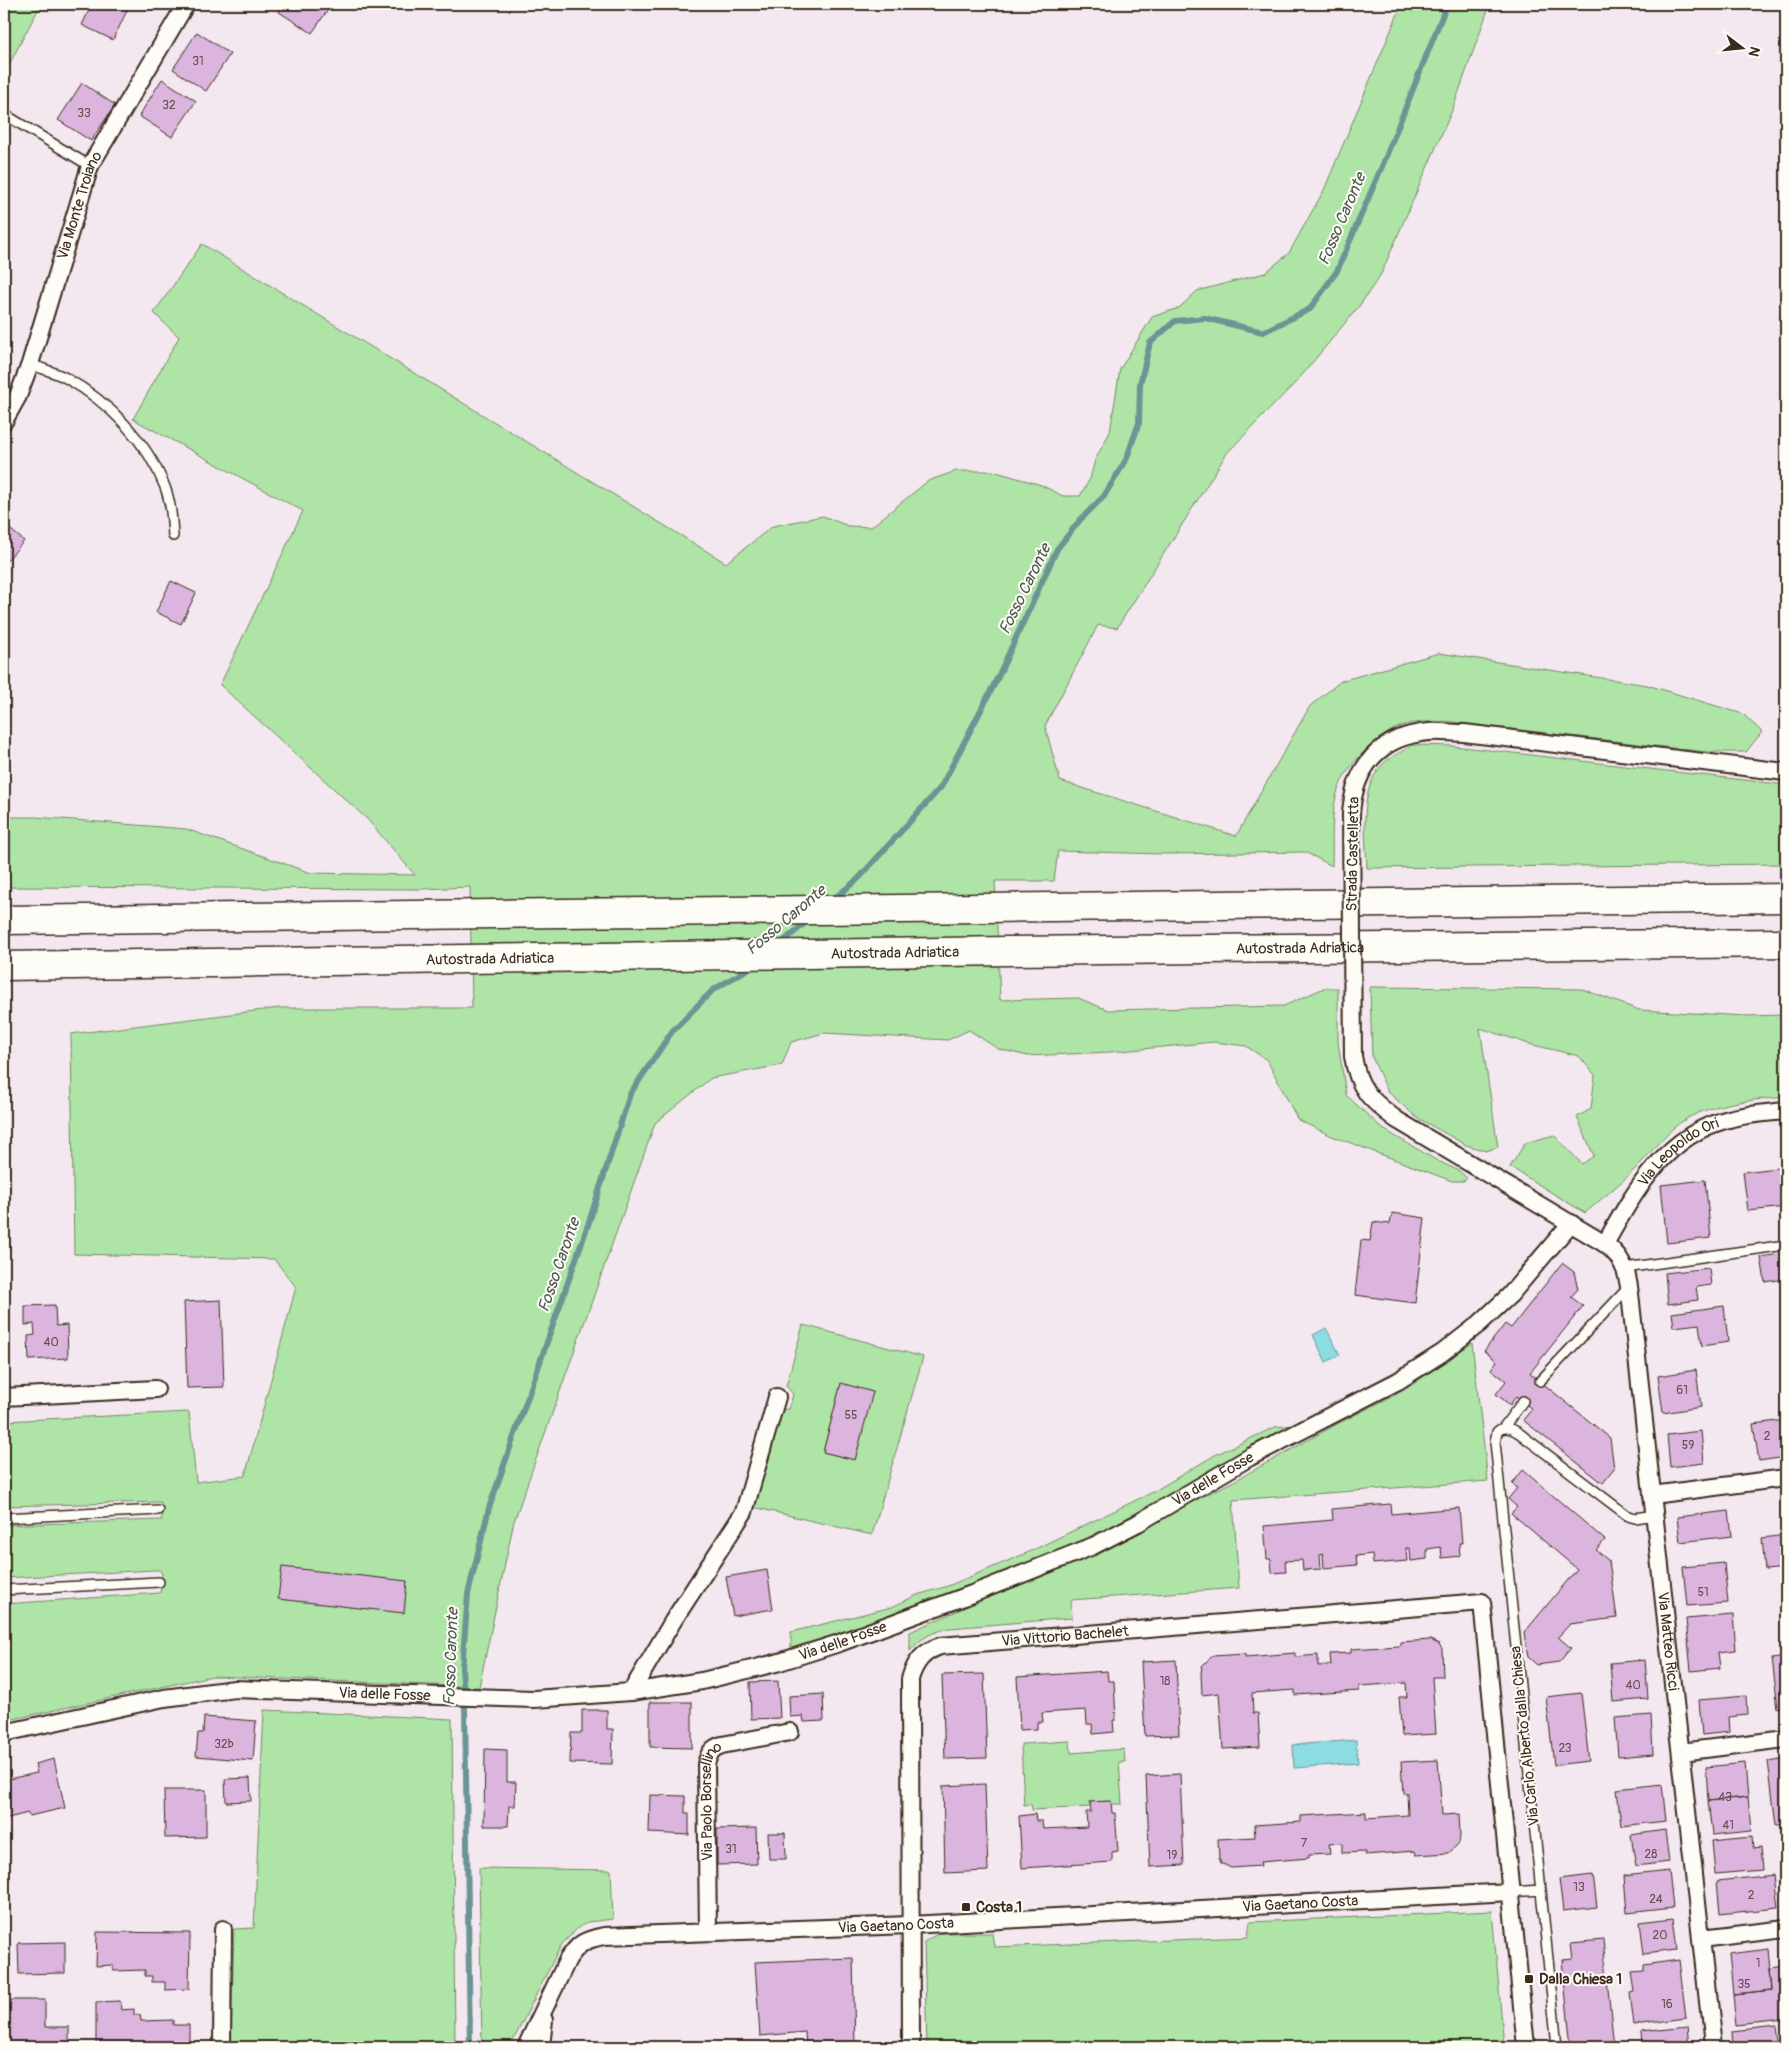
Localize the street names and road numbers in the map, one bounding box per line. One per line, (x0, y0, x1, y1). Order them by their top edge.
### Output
street label: Via Monte Troiano (53, 148, 106, 262)
street label: Strada Castelletta (1343, 796, 1363, 912)
street label: Autostrada Adriatica (1236, 938, 1364, 958)
street label: Autostrada Adriatica (831, 942, 959, 963)
street label: Autostrada Adriatica (426, 948, 554, 969)
street label: Via Leopoldo Ori (1633, 1113, 1721, 1190)
street label: Via delle Fosse (1168, 1447, 1258, 1510)
street label: Via Matteo Ricci (1653, 1591, 1683, 1692)
street label: Via delle Fosse (796, 1617, 890, 1665)
street label: Via Vittorio Bachelet (1001, 1621, 1130, 1650)
street label: Via Carlo Alberto dalla Chiesa (1506, 1645, 1544, 1827)
street label: Via delle Fosse (338, 1683, 431, 1705)
street label: Via Paolo Borsellino (696, 1737, 725, 1861)
street label: Via Gaetano Costa (1242, 1891, 1359, 1916)
street label: Via Gaetano Costa (838, 1913, 954, 1937)

